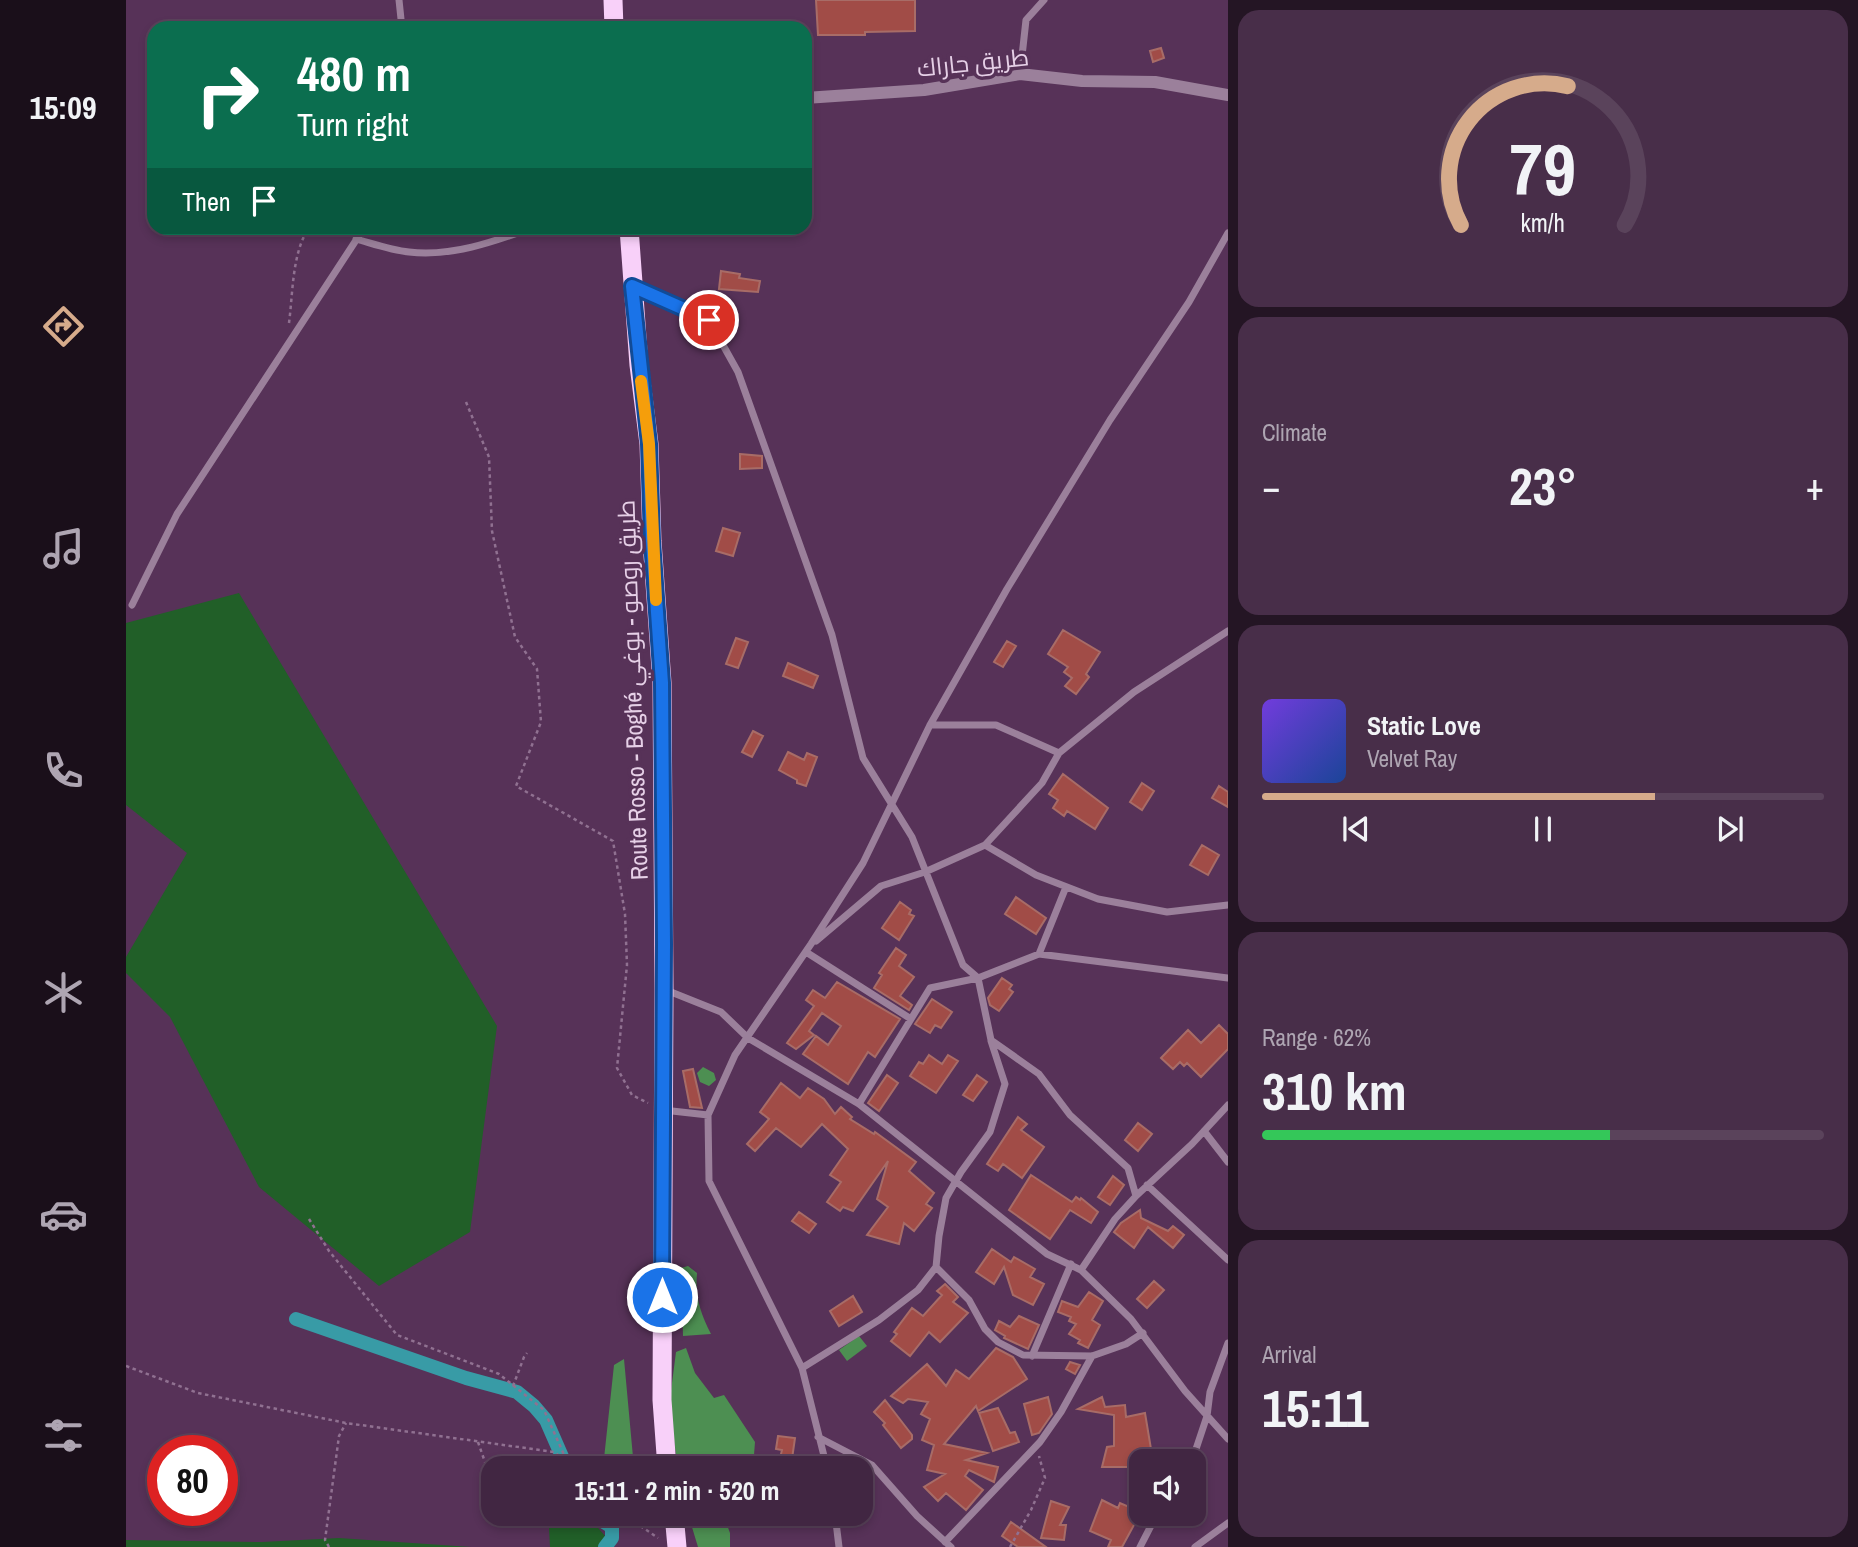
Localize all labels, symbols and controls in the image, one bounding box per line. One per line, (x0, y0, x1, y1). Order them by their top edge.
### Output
text: 480 m (297, 40, 411, 106)
street label: طريق جاراك (915, 40, 1030, 84)
icon: right (182, 49, 273, 140)
text: 15:09 (29, 86, 97, 129)
text: Turn right (297, 103, 409, 146)
text: 79 (1510, 120, 1576, 218)
icon: arrive (245, 182, 283, 220)
text: Then (182, 184, 231, 219)
text: km/h (1521, 206, 1565, 240)
pin (679, 290, 739, 350)
icon: arrive (690, 301, 728, 339)
icon: directions (39, 302, 88, 351)
text: Climate (1262, 417, 1327, 448)
text: 23° (1509, 451, 1577, 521)
text: − (1262, 461, 1280, 512)
text: + (1806, 461, 1824, 512)
street label: Route Rosso - Boghé طريق روصو - بوغي (609, 499, 659, 881)
icon: music (39, 524, 88, 573)
text: Static Love (1367, 708, 1481, 743)
text: Velvet Ray (1367, 743, 1457, 774)
icon: phone (39, 746, 88, 795)
icon: previous (1337, 810, 1375, 848)
icon: pause (1524, 810, 1562, 848)
icon: next (1711, 810, 1749, 848)
icon: climate (39, 968, 88, 1017)
text: Range · 62% (1262, 1022, 1371, 1053)
text: 310 km (1262, 1056, 1407, 1126)
icon: car (39, 1190, 88, 1239)
position arrow (625, 1260, 699, 1334)
text: Arrival (1262, 1339, 1317, 1370)
text: 15:11 (1262, 1373, 1369, 1443)
icon: filters (39, 1411, 88, 1460)
speed limit sign: 80 (147, 1435, 238, 1526)
map controls (1129, 1449, 1206, 1526)
button: sound (1129, 1449, 1206, 1526)
text: 15:11 · 2 min · 520 m (574, 1473, 780, 1508)

